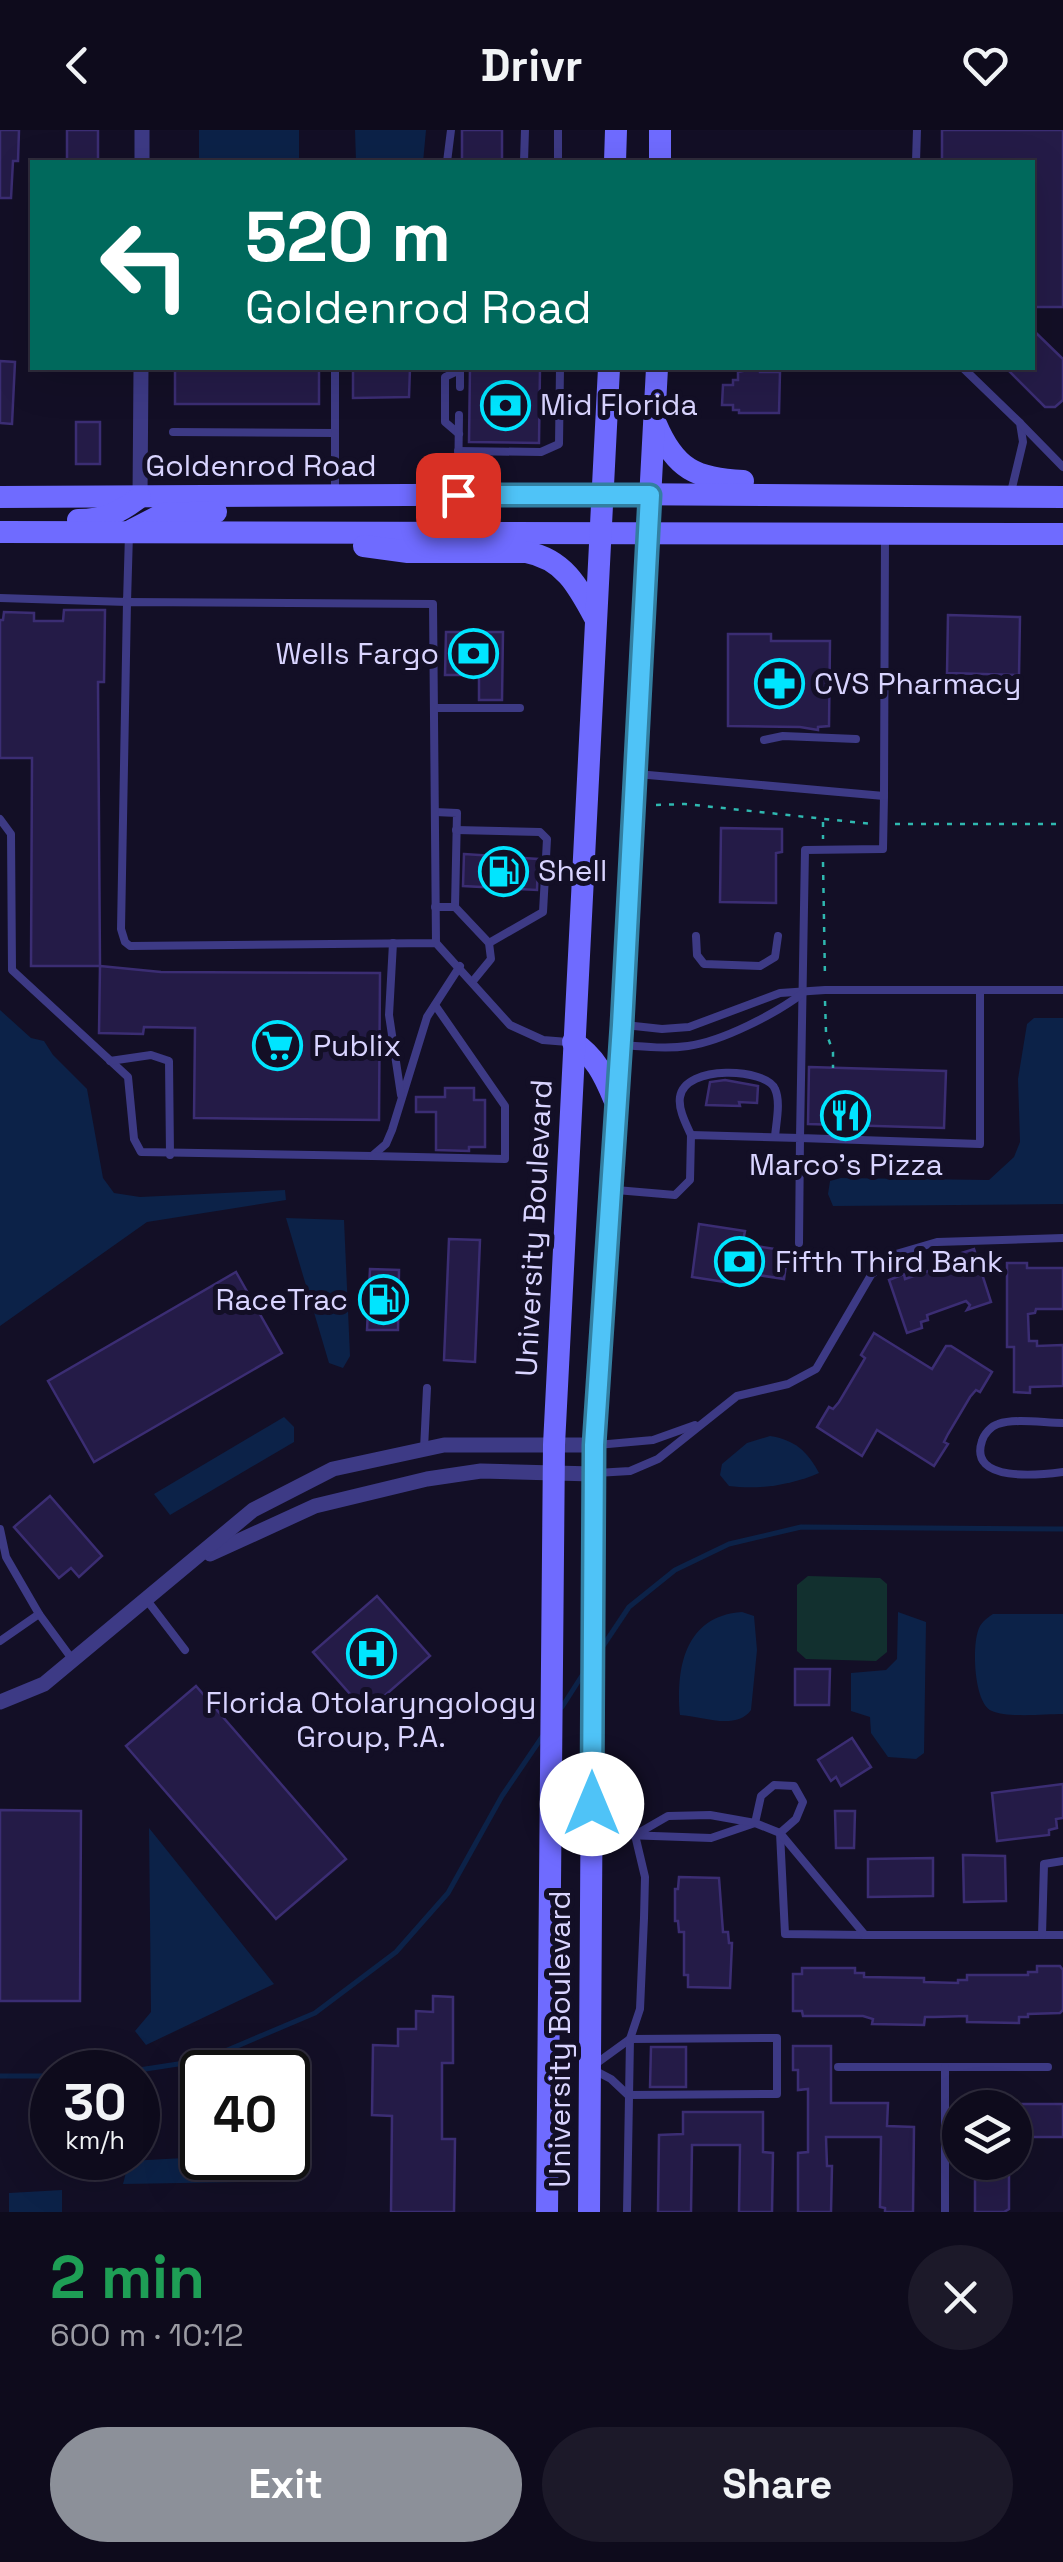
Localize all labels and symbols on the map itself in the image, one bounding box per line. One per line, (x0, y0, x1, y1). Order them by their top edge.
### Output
bank icon: Mid Florida (479, 379, 531, 431)
place label: Mid Florida (540, 385, 698, 424)
street label: Goldenrod Road (145, 446, 377, 485)
pin (416, 453, 501, 538)
bank icon: Wells Fargo (448, 628, 500, 680)
place label: Wells Fargo (275, 634, 439, 673)
pharmacy icon: CVS Pharmacy (753, 658, 805, 710)
place label: CVS Pharmacy (814, 664, 1021, 703)
fuel station icon: Shell (477, 845, 529, 897)
place label: Shell (538, 851, 607, 890)
supermarket icon: Publix (252, 1020, 304, 1072)
place label: Publix (313, 1026, 401, 1065)
street label: University Boulevard (506, 1078, 561, 1377)
restaurant icon: Marco's Pizza (820, 1090, 872, 1142)
place label: Marco's Pizza (749, 1145, 943, 1184)
bank icon: Fifth Third Bank (714, 1236, 766, 1288)
place label: Fifth Third Bank (775, 1242, 1003, 1281)
fuel station icon: RaceTrac (357, 1274, 409, 1326)
place label: RaceTrac (216, 1280, 348, 1319)
hospital icon: Florida Otolaryngology Group, P.A. (345, 1628, 397, 1680)
place label: Florida Otolaryngology Group, P.A. (206, 1683, 536, 1756)
position arrow (540, 1752, 644, 1856)
street label: University Boulevard (540, 1890, 579, 2188)
speed limit sign: 40 (180, 2050, 310, 2180)

